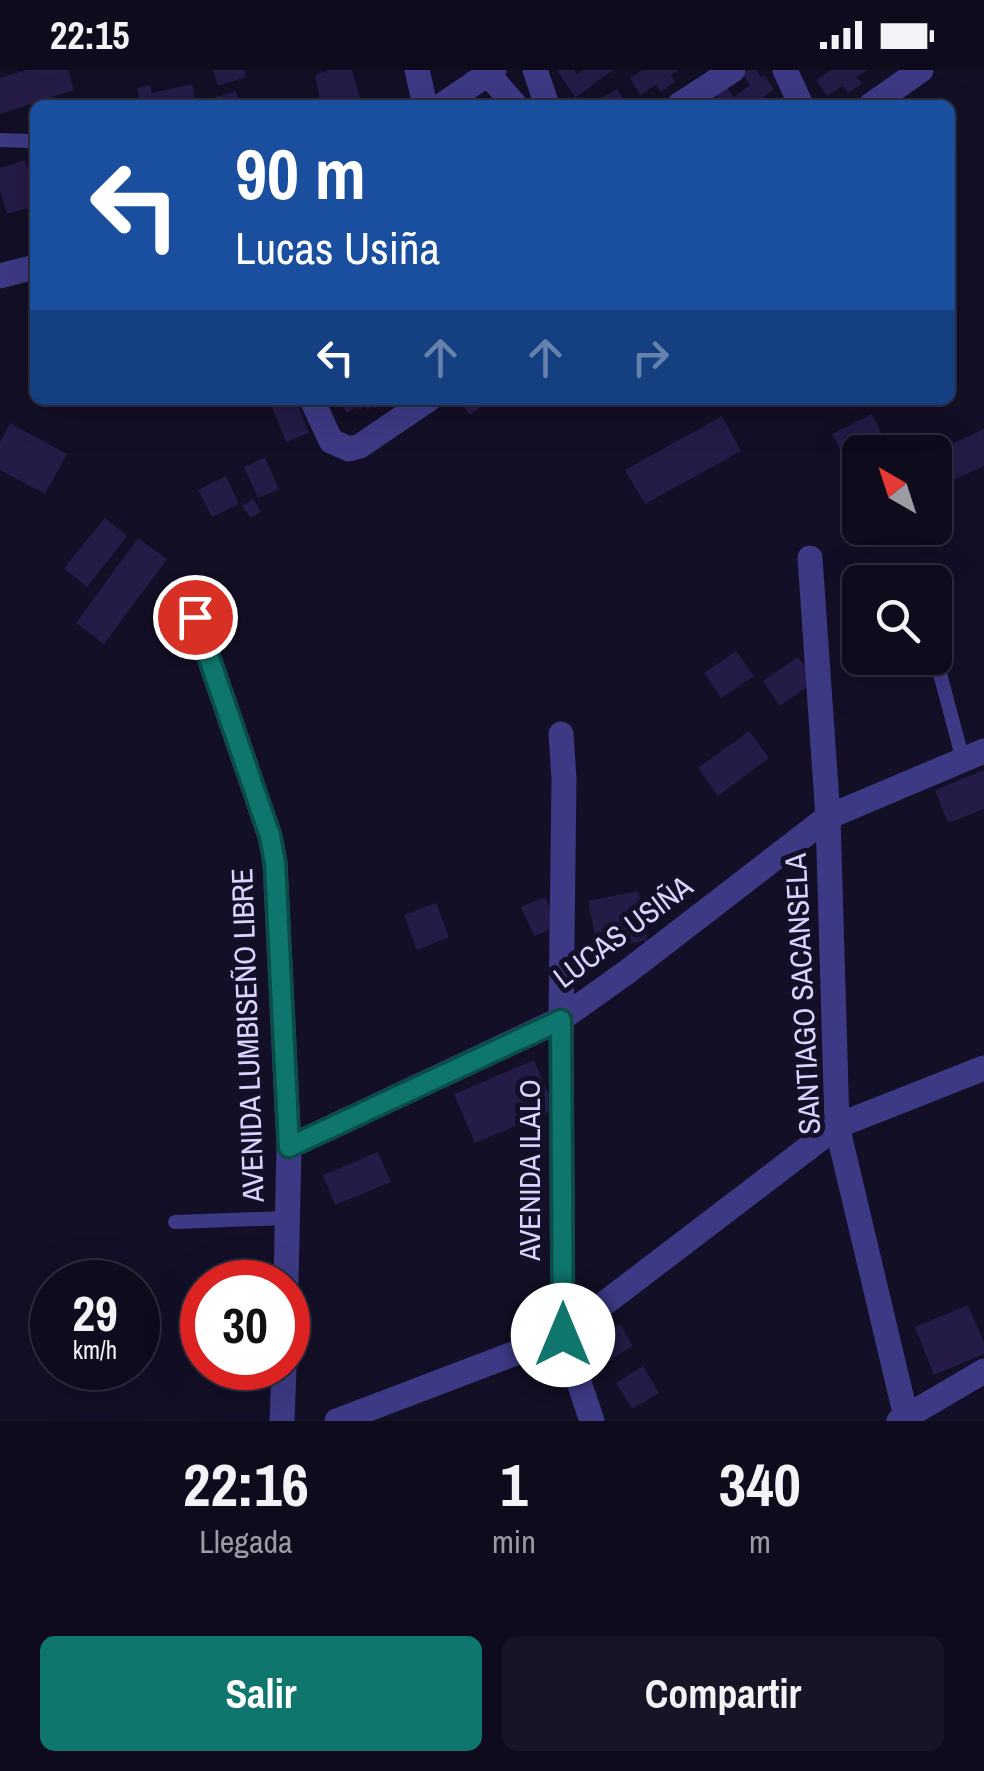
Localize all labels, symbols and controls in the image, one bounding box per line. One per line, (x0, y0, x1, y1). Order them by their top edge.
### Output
text: 22:15 (50, 10, 130, 61)
text: 90 m (235, 127, 366, 221)
icon: left (70, 140, 200, 270)
text: Lucas Usiña (235, 217, 440, 278)
icon: left (308, 330, 363, 385)
icon: ahead (413, 330, 468, 385)
icon: ahead (518, 330, 573, 385)
icon: right (623, 330, 678, 385)
north arrow (842, 435, 952, 545)
map controls (842, 435, 952, 675)
button: search (842, 565, 952, 675)
pin (153, 575, 238, 660)
icon: arrive (168, 590, 223, 645)
street label: SANTIAGO SACANSELA (775, 852, 829, 1136)
street label: LUCAS USIÑA (545, 866, 700, 997)
street label: AVENIDA LUMBISEÑO LIBRE (221, 867, 273, 1204)
street label: AVENIDA ILALO (509, 1079, 549, 1262)
speed limit sign: 30 (180, 1260, 310, 1390)
text: 29 (72, 1279, 118, 1347)
position arrow (511, 1283, 615, 1387)
text: km/h (73, 1333, 117, 1367)
text: 22:16 (183, 1444, 309, 1525)
text: 1 (500, 1444, 528, 1525)
text: 340 (719, 1444, 801, 1525)
text: Llegada (199, 1520, 293, 1563)
text: min (492, 1520, 536, 1563)
text: m (749, 1520, 771, 1563)
button: Salir (40, 1636, 482, 1751)
button: Compartir (502, 1636, 944, 1751)

